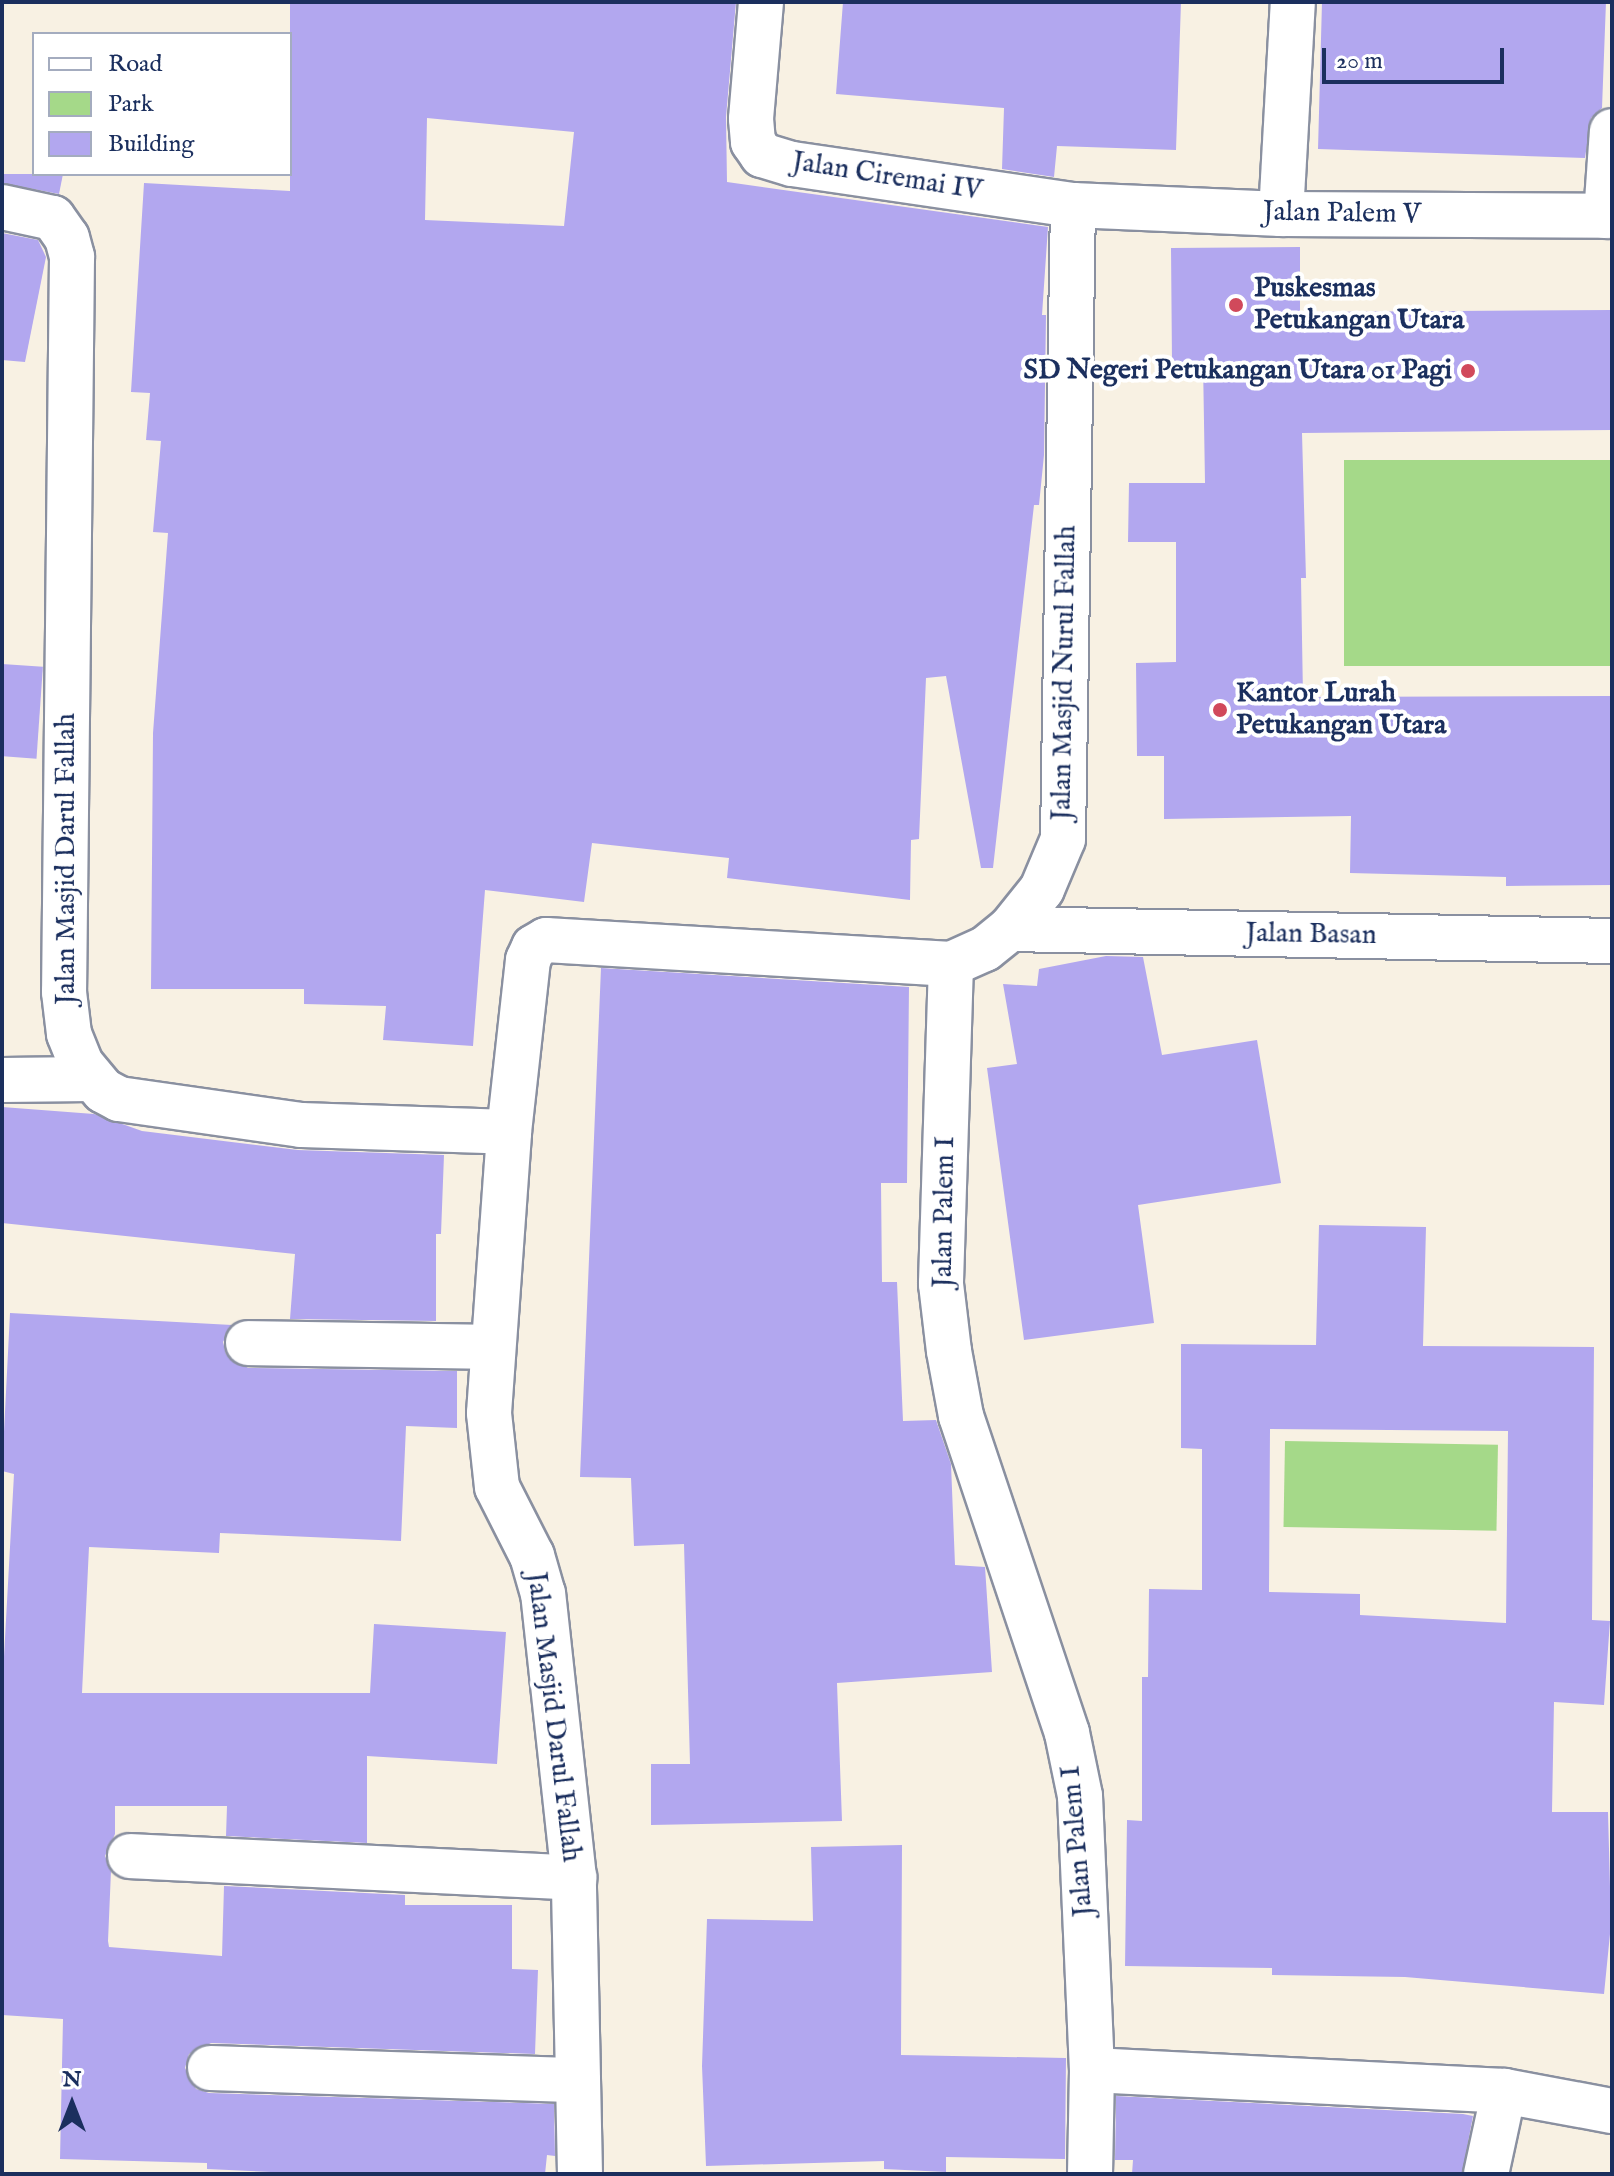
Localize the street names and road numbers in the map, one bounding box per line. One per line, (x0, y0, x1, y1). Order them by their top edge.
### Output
street label: Jalan Ciremai IV (790, 145, 984, 209)
street label: Jalan Palem V (1263, 196, 1421, 232)
street label: Jalan Masjid Nurul Fallah (1046, 525, 1084, 821)
street label: Jalan Masjid Darul Fallah (50, 713, 84, 1005)
street label: Jalan Basan (1245, 917, 1377, 953)
street label: Jalan Palem I (927, 1136, 963, 1288)
street label: Jalan Masjid Darul Fallah (519, 1570, 587, 1864)
street label: Jalan Palem I (1055, 1764, 1101, 1918)

